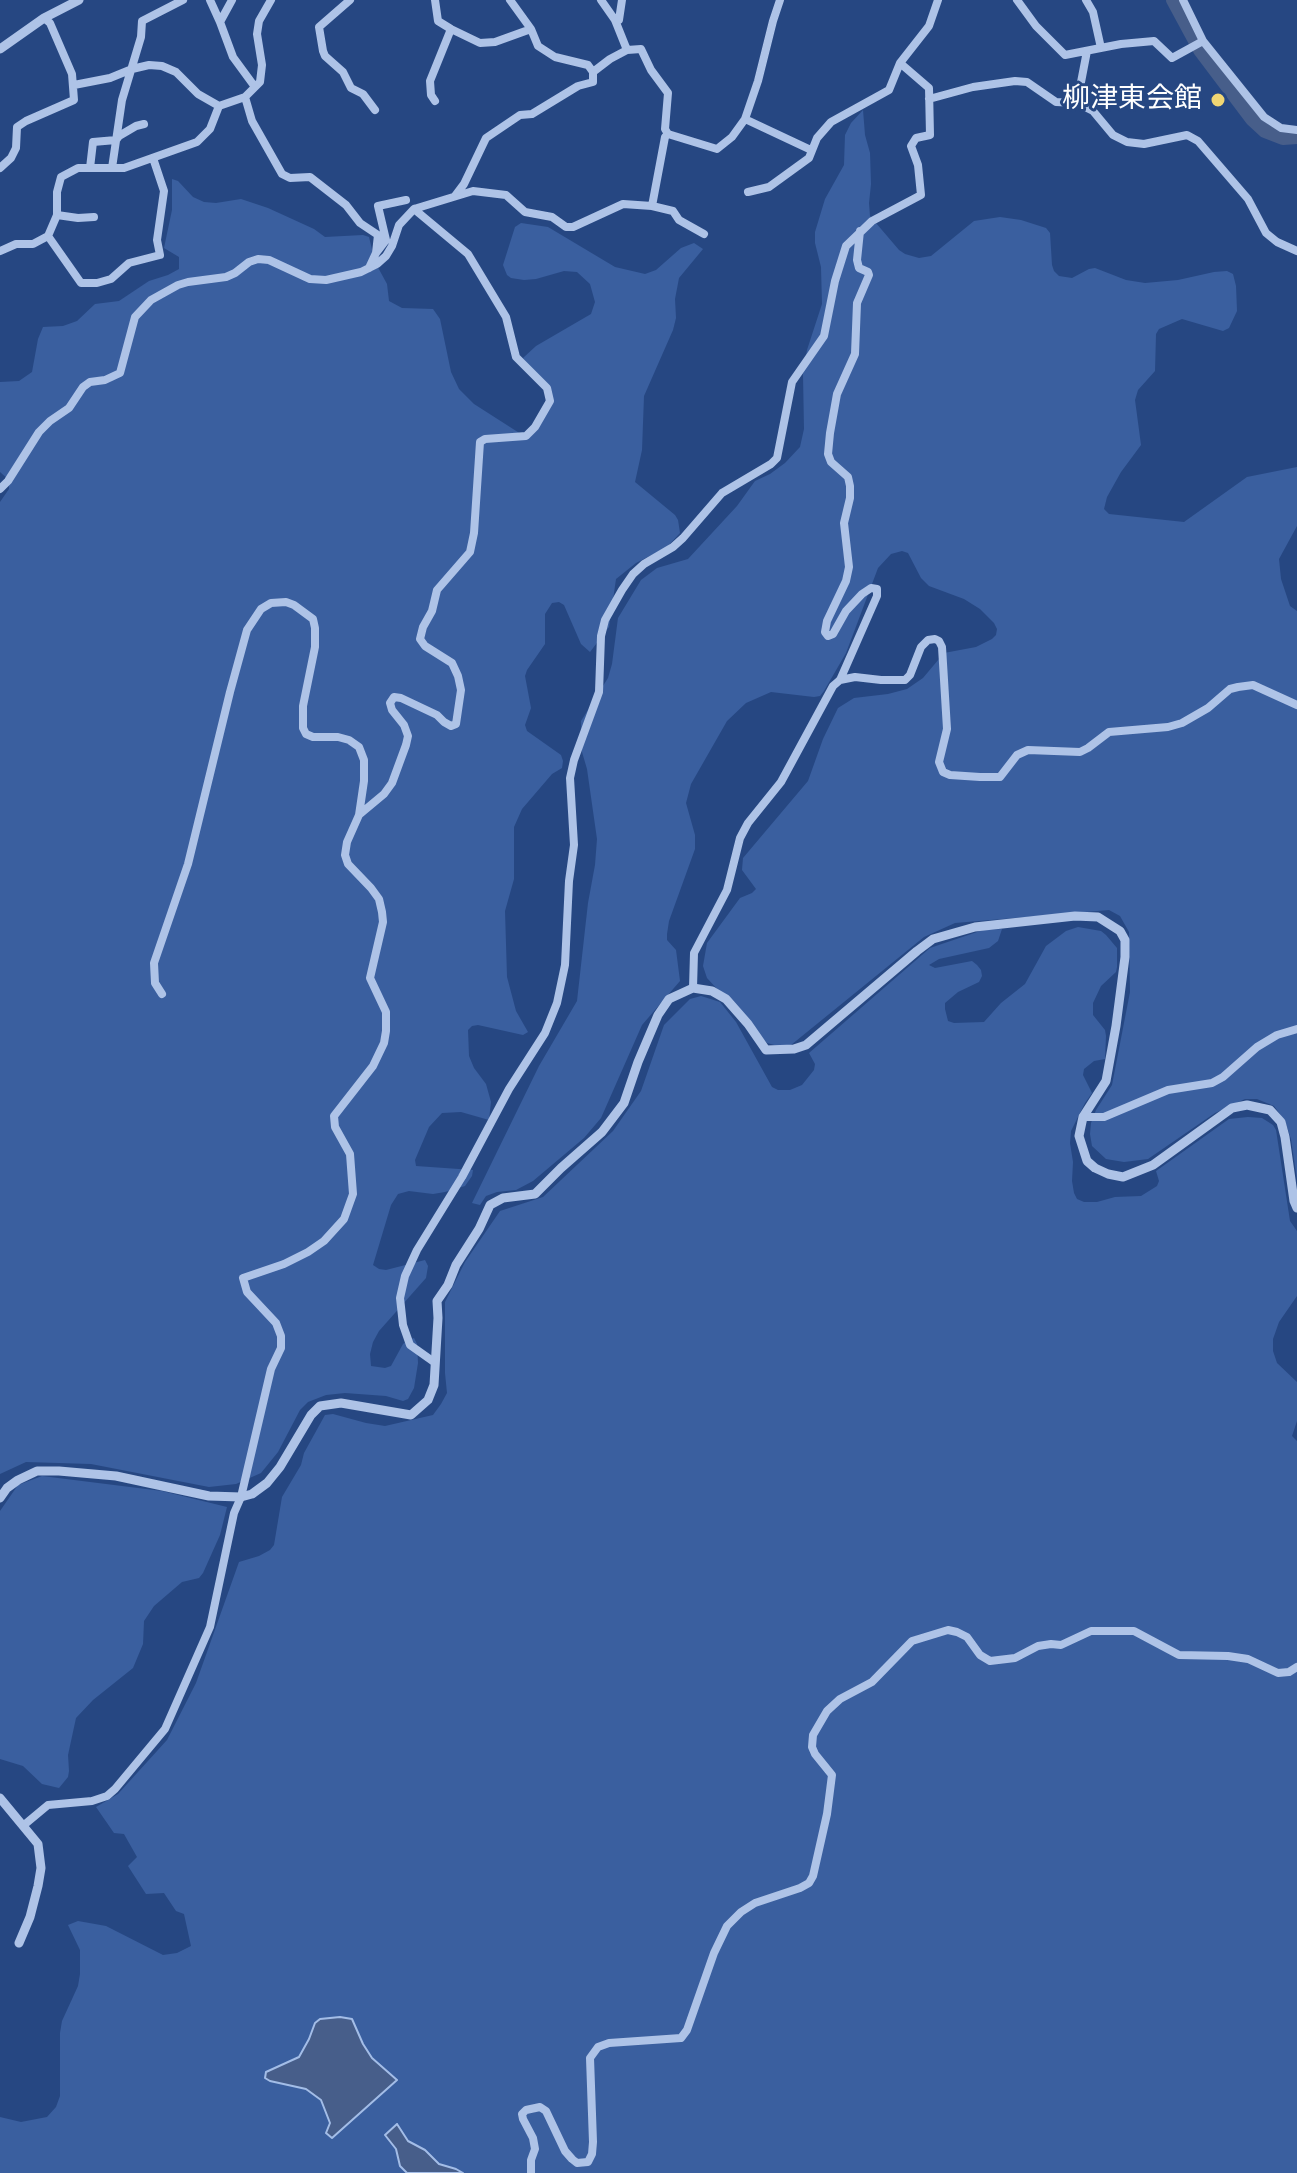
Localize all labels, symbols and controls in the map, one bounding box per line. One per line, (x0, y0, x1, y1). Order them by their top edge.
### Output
place label: 柳津東会館 (1062, 83, 1202, 117)
marker: 柳津東会館 (1209, 91, 1227, 109)

